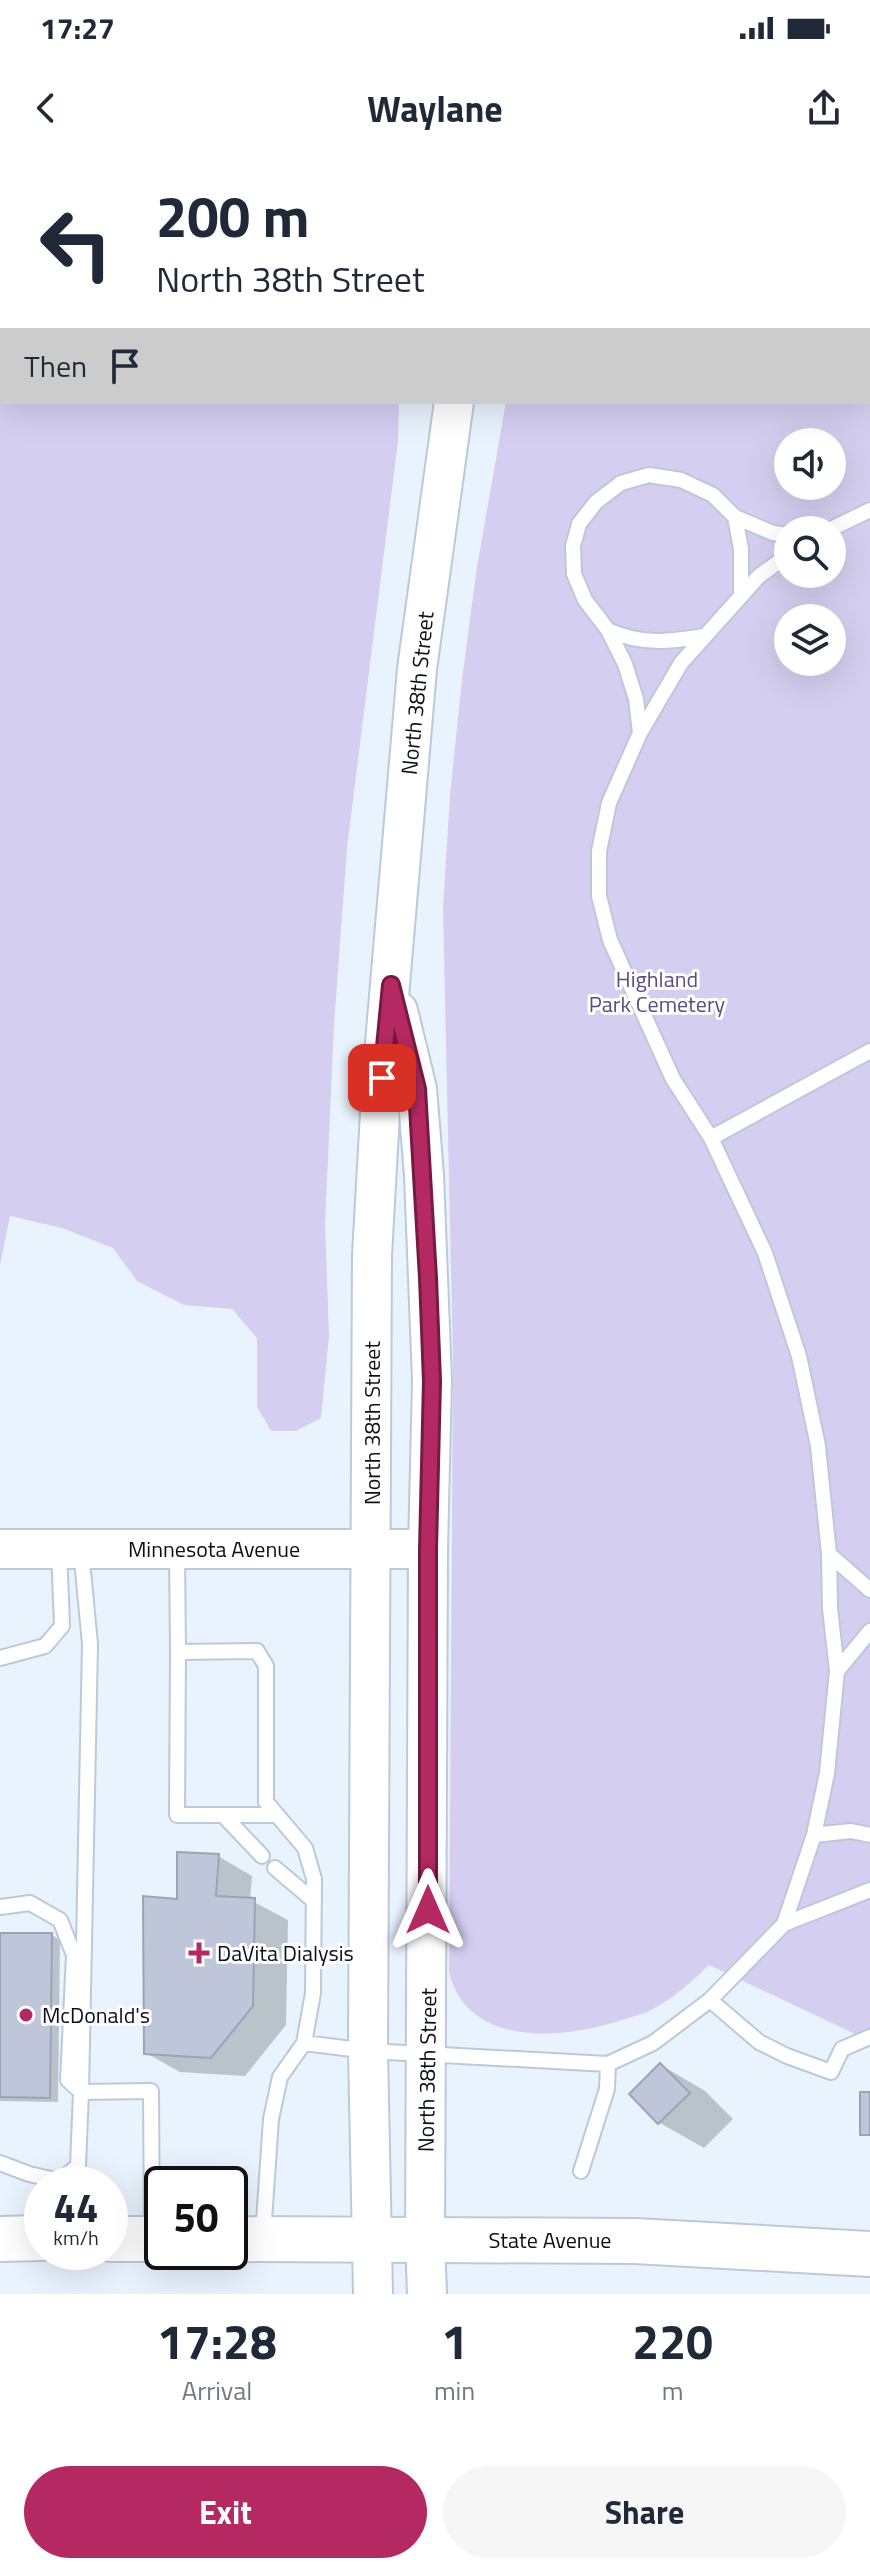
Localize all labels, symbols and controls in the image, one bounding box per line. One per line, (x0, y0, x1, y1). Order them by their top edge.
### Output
text: 17:27 (40, 5, 115, 51)
text: Waylane (367, 81, 503, 136)
icon: back (24, 86, 68, 130)
icon: share (802, 86, 846, 130)
text: 200 m (156, 174, 309, 259)
icon: left (24, 192, 128, 296)
text: North 38th Street (156, 251, 425, 306)
text: Then (24, 343, 87, 389)
icon: arrive (103, 344, 147, 388)
map controls (774, 428, 846, 676)
button: sound (774, 428, 846, 500)
button: search (774, 516, 846, 588)
button: layers (774, 604, 846, 676)
street label: North 38th Street (392, 609, 443, 776)
park label: Highland Park Cemetery (589, 962, 726, 1021)
pin (348, 1044, 416, 1112)
icon: arrive (360, 1056, 404, 1100)
street label: North 38th Street (355, 1341, 389, 1505)
street label: Minnesota Avenue (128, 1532, 300, 1566)
position arrow (386, 1868, 470, 1952)
place label: DaVita Dialysis (217, 1936, 354, 1970)
marker: DaVita Dialysis (188, 1942, 210, 1964)
street label: North 38th Street (409, 1987, 445, 2152)
place label: McDonald's (42, 1998, 150, 2032)
marker: McDonald's (17, 2006, 35, 2024)
speed limit sign: 50 (144, 2166, 248, 2270)
text: 44 (54, 2177, 98, 2238)
text: km/h (53, 2222, 99, 2253)
street label: State Avenue (489, 2223, 611, 2257)
text: 17:28 (157, 2305, 277, 2378)
text: 1 (441, 2305, 468, 2378)
text: 220 (632, 2305, 713, 2378)
text: Arrival (182, 2371, 252, 2410)
text: min (434, 2371, 475, 2410)
text: m (662, 2371, 684, 2410)
button: Exit (24, 2466, 427, 2558)
button: Share (443, 2466, 846, 2558)

